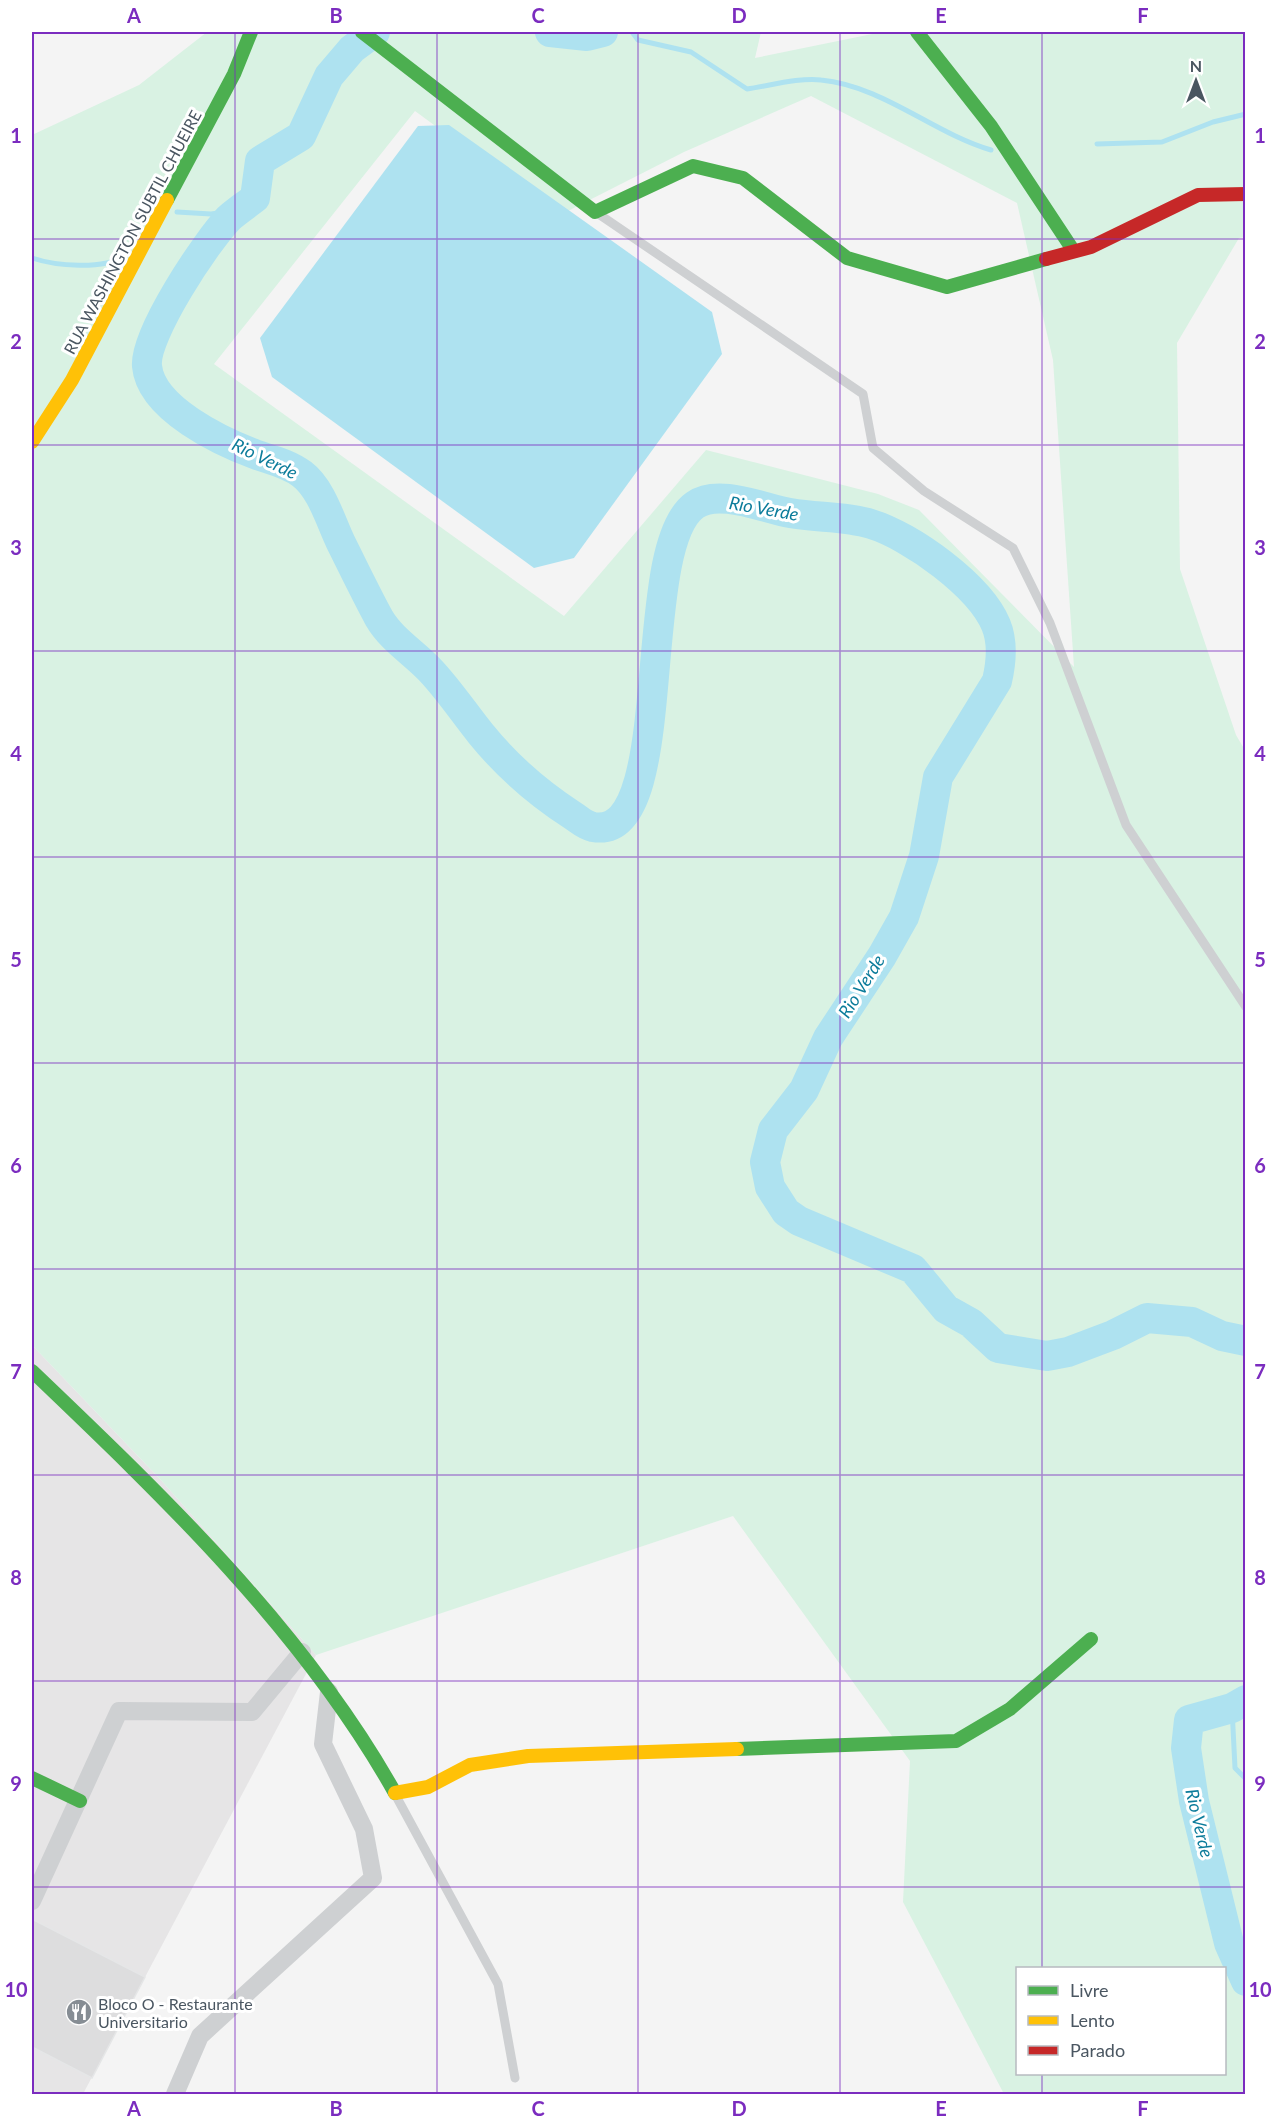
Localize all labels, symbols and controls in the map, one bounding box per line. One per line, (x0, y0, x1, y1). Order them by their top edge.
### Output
text: A (126, 3, 141, 27)
text: B (329, 3, 343, 27)
text: C (531, 3, 545, 27)
text: D (731, 3, 747, 27)
text: E (935, 3, 947, 27)
text: F (1137, 3, 1149, 27)
north arrow (1166, 51, 1226, 111)
text: N (1190, 56, 1202, 75)
street label: RUA WASHINGTON SUBTIL CHUEIRE (59, 107, 205, 357)
text: 1 (10, 123, 22, 147)
text: 1 (1254, 123, 1266, 147)
text: 2 (10, 329, 22, 353)
text: 2 (1254, 329, 1266, 353)
water label: Rio Verde (229, 433, 301, 483)
water label: Rio Verde (728, 491, 800, 525)
text: 3 (10, 535, 22, 559)
text: 3 (1254, 535, 1266, 559)
text: 4 (10, 741, 22, 765)
text: 4 (1254, 741, 1266, 765)
text: 5 (10, 947, 22, 971)
text: 5 (1254, 947, 1266, 971)
water label: Rio Verde (833, 950, 889, 1022)
text: 6 (10, 1153, 22, 1177)
text: 6 (1254, 1153, 1266, 1177)
text: 7 (10, 1359, 22, 1383)
text: 7 (1254, 1359, 1266, 1383)
text: 8 (10, 1565, 22, 1589)
text: 8 (1254, 1565, 1266, 1589)
text: 9 (10, 1771, 22, 1795)
text: 9 (1254, 1771, 1266, 1795)
water label: Rio Verde (1181, 1786, 1219, 1860)
legend (1016, 1967, 1226, 2075)
text: 10 (4, 1977, 28, 2001)
text: 10 (1248, 1977, 1272, 2001)
text: Livre (1070, 1979, 1109, 2001)
place label: Bloco O - Restaurante Universitario (98, 1994, 253, 2031)
restaurant icon: Bloco O - Restaurante Universitario (64, 1997, 94, 2027)
text: Lento (1070, 2009, 1115, 2031)
text: Parado (1070, 2039, 1125, 2061)
text: A (126, 2096, 141, 2120)
text: B (329, 2096, 343, 2120)
text: C (531, 2096, 545, 2120)
text: D (731, 2096, 747, 2120)
text: E (935, 2096, 947, 2120)
text: F (1137, 2096, 1149, 2120)

